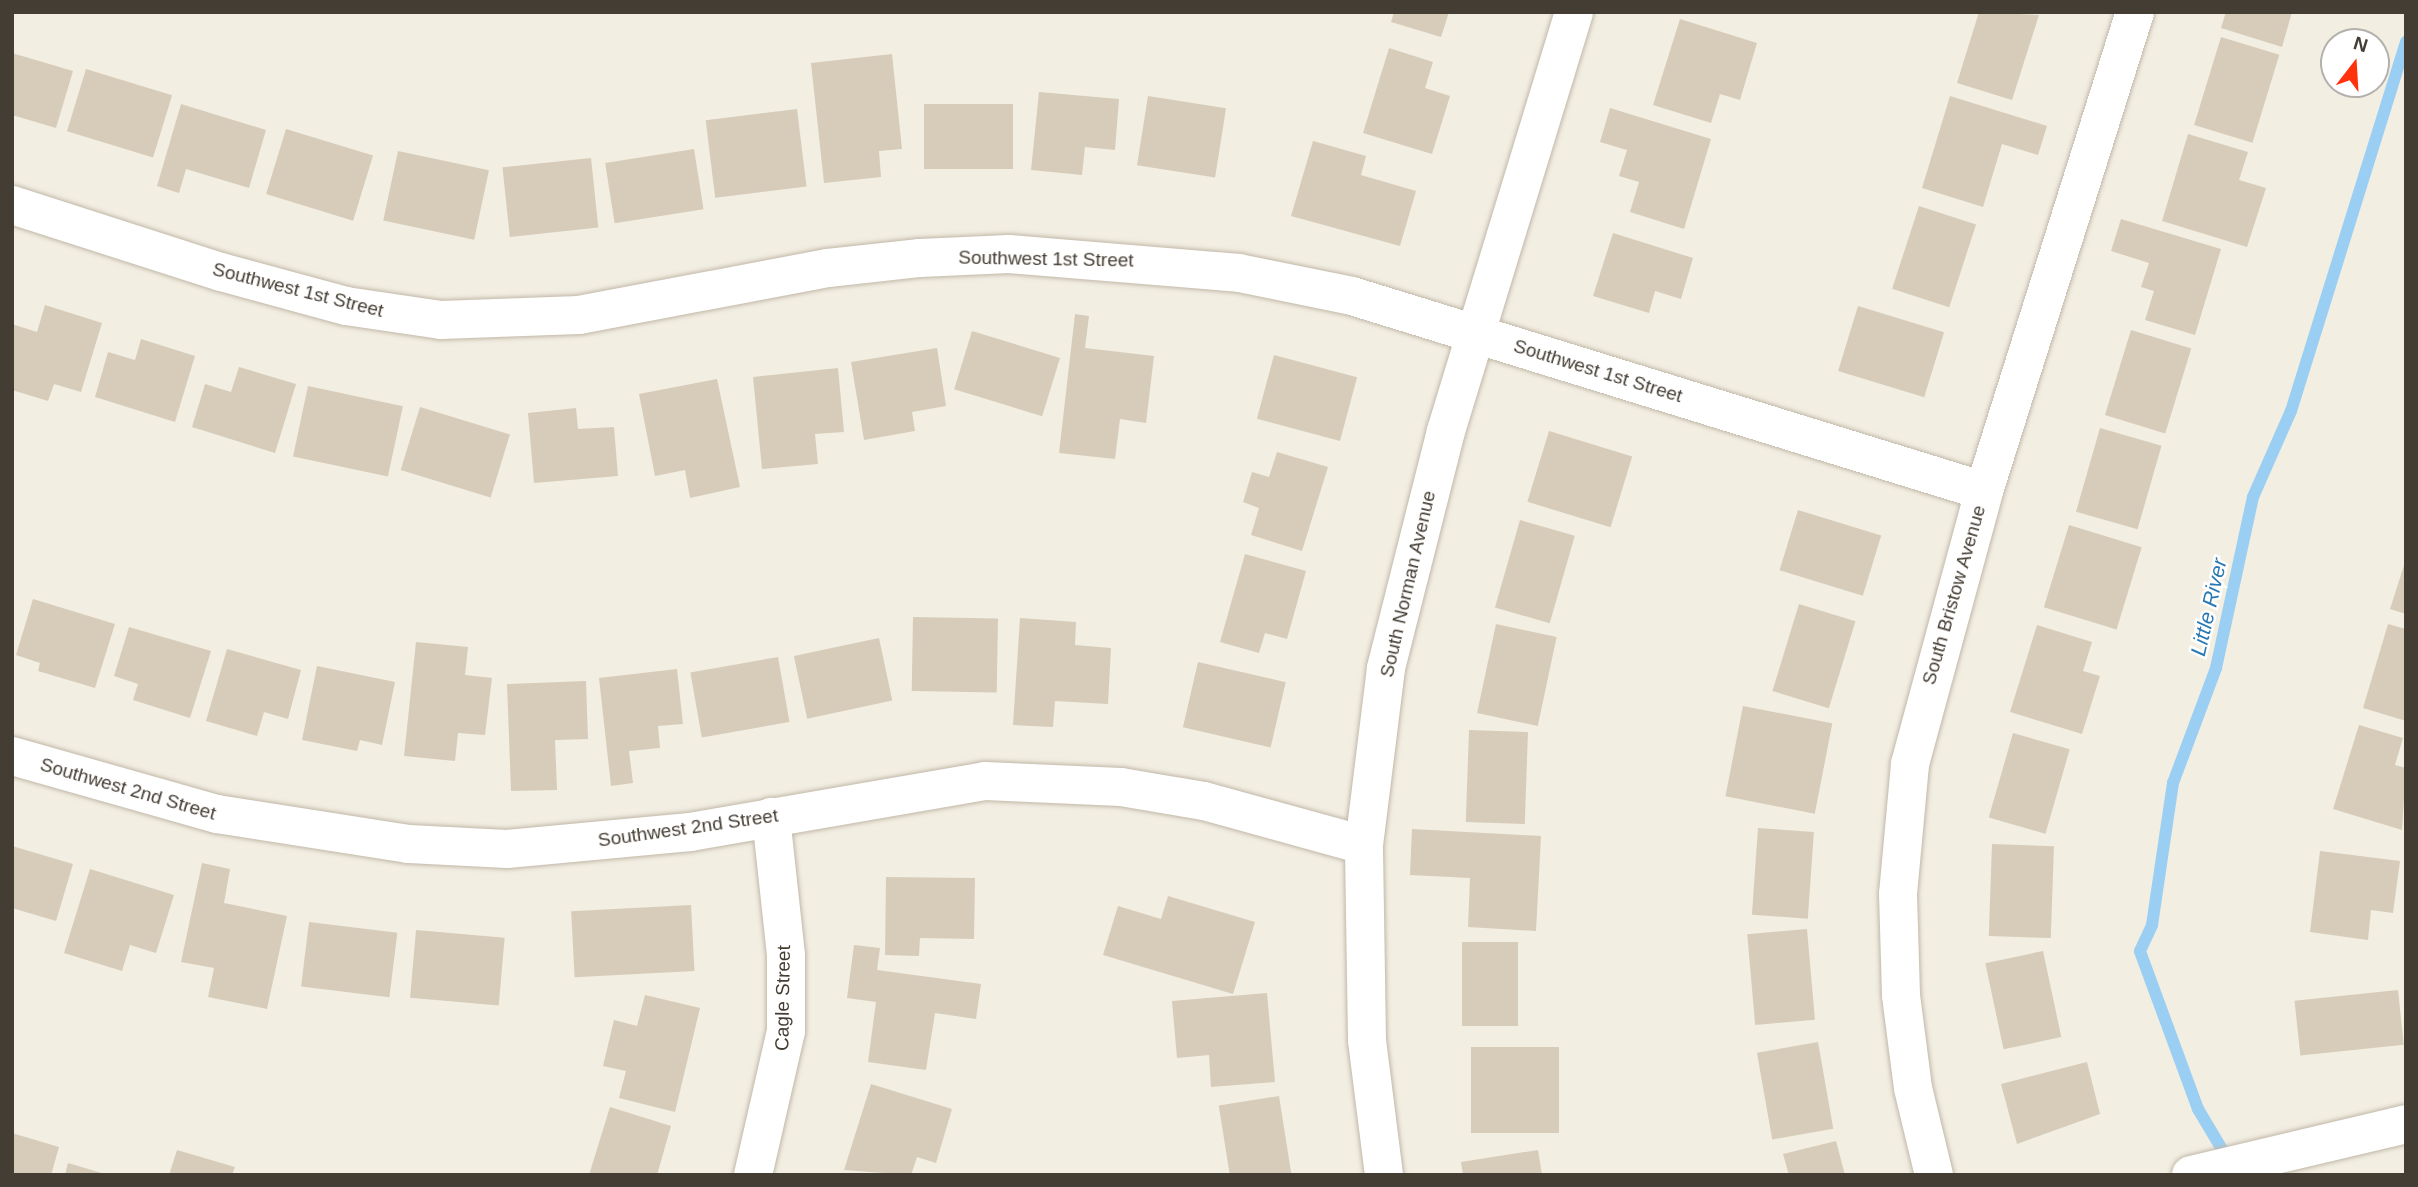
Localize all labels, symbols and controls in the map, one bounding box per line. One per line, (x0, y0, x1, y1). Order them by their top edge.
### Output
north arrow (2320, 28, 2390, 98)
text: N (2351, 32, 2370, 56)
street label: Southwest 1st Street (958, 246, 1134, 272)
street label: Southwest 1st Street (210, 258, 386, 322)
street label: Southwest 1st Street (1511, 334, 1685, 408)
street label: South Norman Avenue (1375, 488, 1441, 680)
street label: South Bristow Avenue (1917, 502, 1991, 688)
water label: Little River (2186, 556, 2232, 658)
street label: Southwest 2nd Street (38, 753, 218, 825)
street label: Southwest 2nd Street (596, 804, 780, 852)
street label: Cagle Street (771, 945, 795, 1051)

